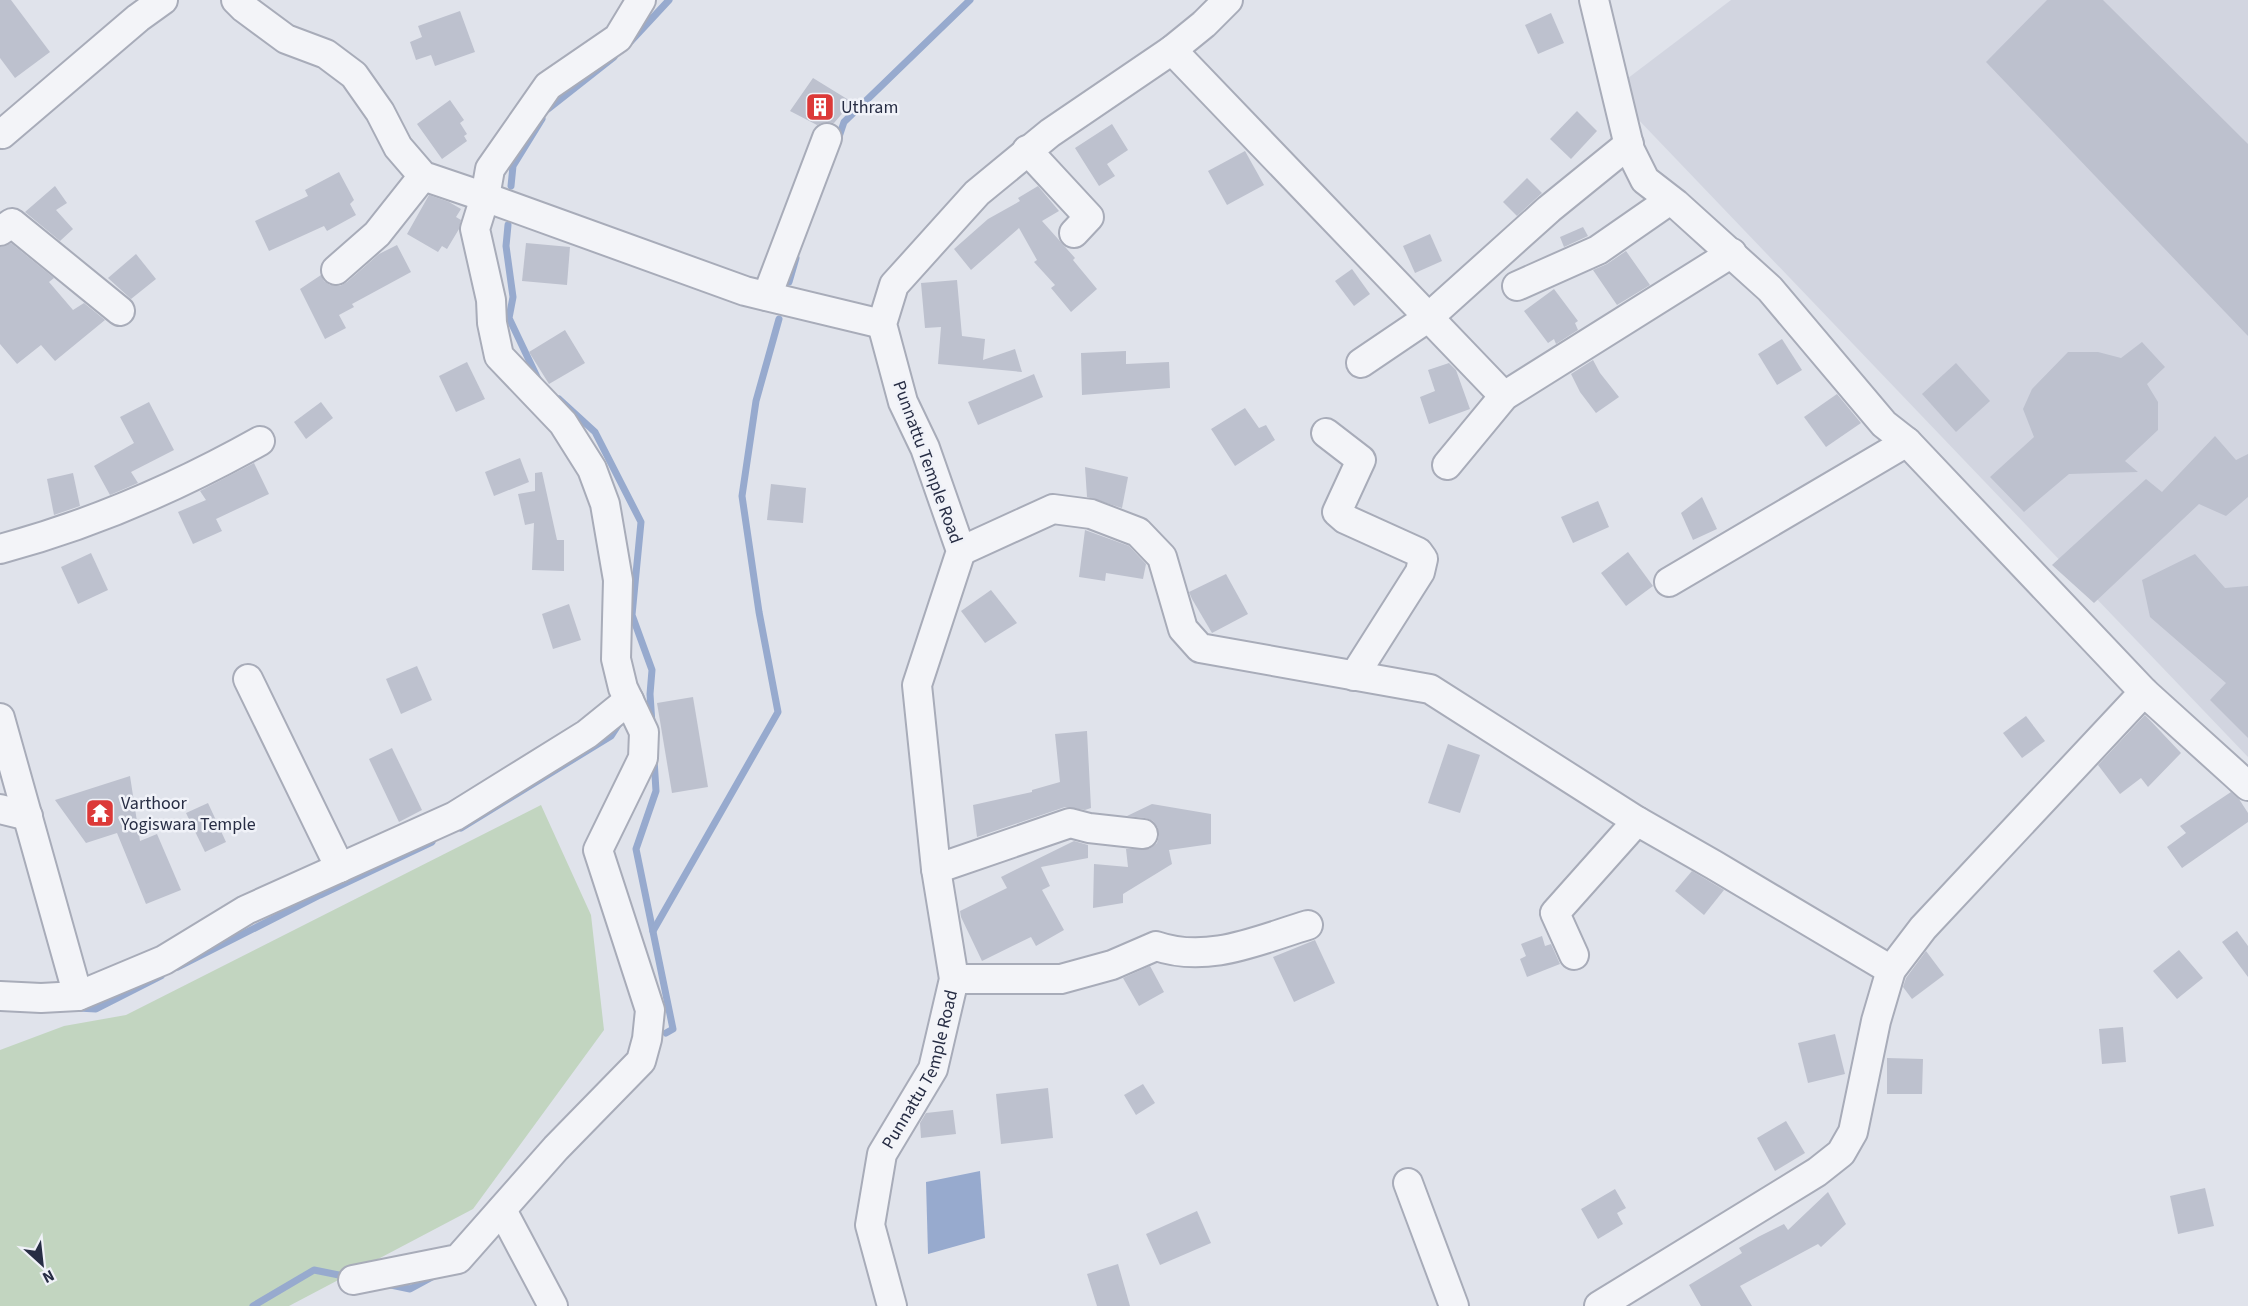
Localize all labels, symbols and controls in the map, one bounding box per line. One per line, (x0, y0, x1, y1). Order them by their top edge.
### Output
building icon: Uthram (804, 91, 836, 123)
place label: Uthram (841, 95, 898, 120)
street label: Punnattu Temple Road (886, 377, 969, 547)
place label: Varthoor Yogiswara Temple (120, 791, 256, 837)
temple icon: Varthoor Yogiswara Temple (84, 797, 116, 829)
street label: Punnattu Temple Road (876, 987, 964, 1154)
north arrow (12, 1234, 72, 1294)
text: N (39, 1264, 58, 1289)

